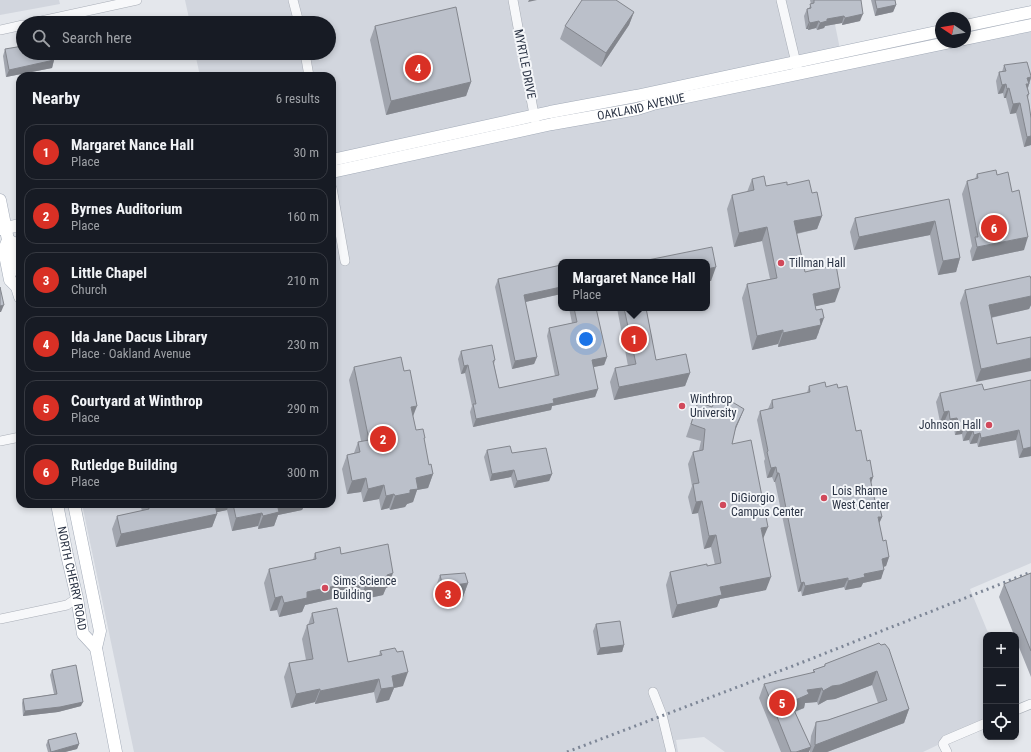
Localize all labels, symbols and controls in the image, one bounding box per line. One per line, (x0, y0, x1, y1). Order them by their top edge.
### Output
north arrow (935, 12, 971, 48)
search box (16, 16, 336, 60)
icon: search (30, 27, 52, 49)
street label: MYRTLE DRIVE (511, 28, 539, 100)
text: Search here (62, 29, 132, 47)
pin: 4 (405, 53, 431, 83)
text: Nearby (32, 88, 80, 108)
text: 6 results (276, 91, 320, 106)
street label: OAKLAND AVENUE (596, 91, 686, 123)
text: Margaret Nance Hall (71, 136, 194, 154)
text: 1 (43, 145, 49, 160)
text: 30 m (293, 145, 319, 160)
text: Place (71, 154, 100, 169)
text: Byrnes Auditorium (71, 200, 182, 218)
text: 2 (43, 209, 49, 224)
text: 160 m (287, 209, 319, 224)
pin: 6 (981, 213, 1007, 243)
text: Place (71, 218, 100, 233)
place label: Tillman Hall (789, 256, 846, 270)
marker: Tillman Hall (776, 258, 786, 268)
popup (558, 259, 710, 311)
text: Little Chapel (71, 264, 147, 282)
text: Margaret Nance Hall (573, 269, 695, 287)
text: 3 (43, 273, 49, 288)
text: 210 m (287, 273, 319, 288)
text: Church (71, 282, 107, 297)
text: Place (573, 287, 601, 302)
pin: 1 (621, 324, 647, 354)
text: Ida Jane Dacus Library (71, 328, 208, 346)
your location (576, 329, 596, 349)
text: 4 (43, 337, 49, 352)
text: 230 m (287, 337, 319, 352)
text: Place · Oakland Avenue (71, 346, 191, 361)
text: Courtyard at Winthrop (71, 392, 203, 410)
place label: Winthrop University (690, 392, 736, 420)
text: 5 (43, 401, 49, 416)
text: 290 m (287, 401, 319, 416)
marker: Winthrop University (677, 401, 687, 411)
text: Place (71, 410, 100, 425)
place label: Johnson Hall (919, 418, 981, 432)
marker: Johnson Hall (984, 420, 994, 430)
pin: 2 (370, 424, 396, 454)
text: Rutledge Building (71, 456, 177, 474)
text: 6 (43, 465, 49, 480)
text: 300 m (287, 465, 319, 480)
text: Place (71, 474, 100, 489)
place label: Lois Rhame West Center (832, 484, 890, 512)
place label: DiGiorgio Campus Center (731, 491, 804, 519)
marker: Lois Rhame West Center (819, 493, 829, 503)
marker: DiGiorgio Campus Center (718, 500, 728, 510)
street label: NORTH CHERRY ROAD (55, 525, 89, 632)
place label: Sims Science Building (333, 574, 397, 602)
pin: 3 (435, 579, 461, 609)
marker: Sims Science Building (320, 583, 330, 593)
map controls (983, 632, 1019, 740)
button: + (983, 632, 1019, 668)
button: − (983, 668, 1019, 704)
pin: 5 (769, 688, 795, 718)
button: locate (983, 704, 1019, 740)

